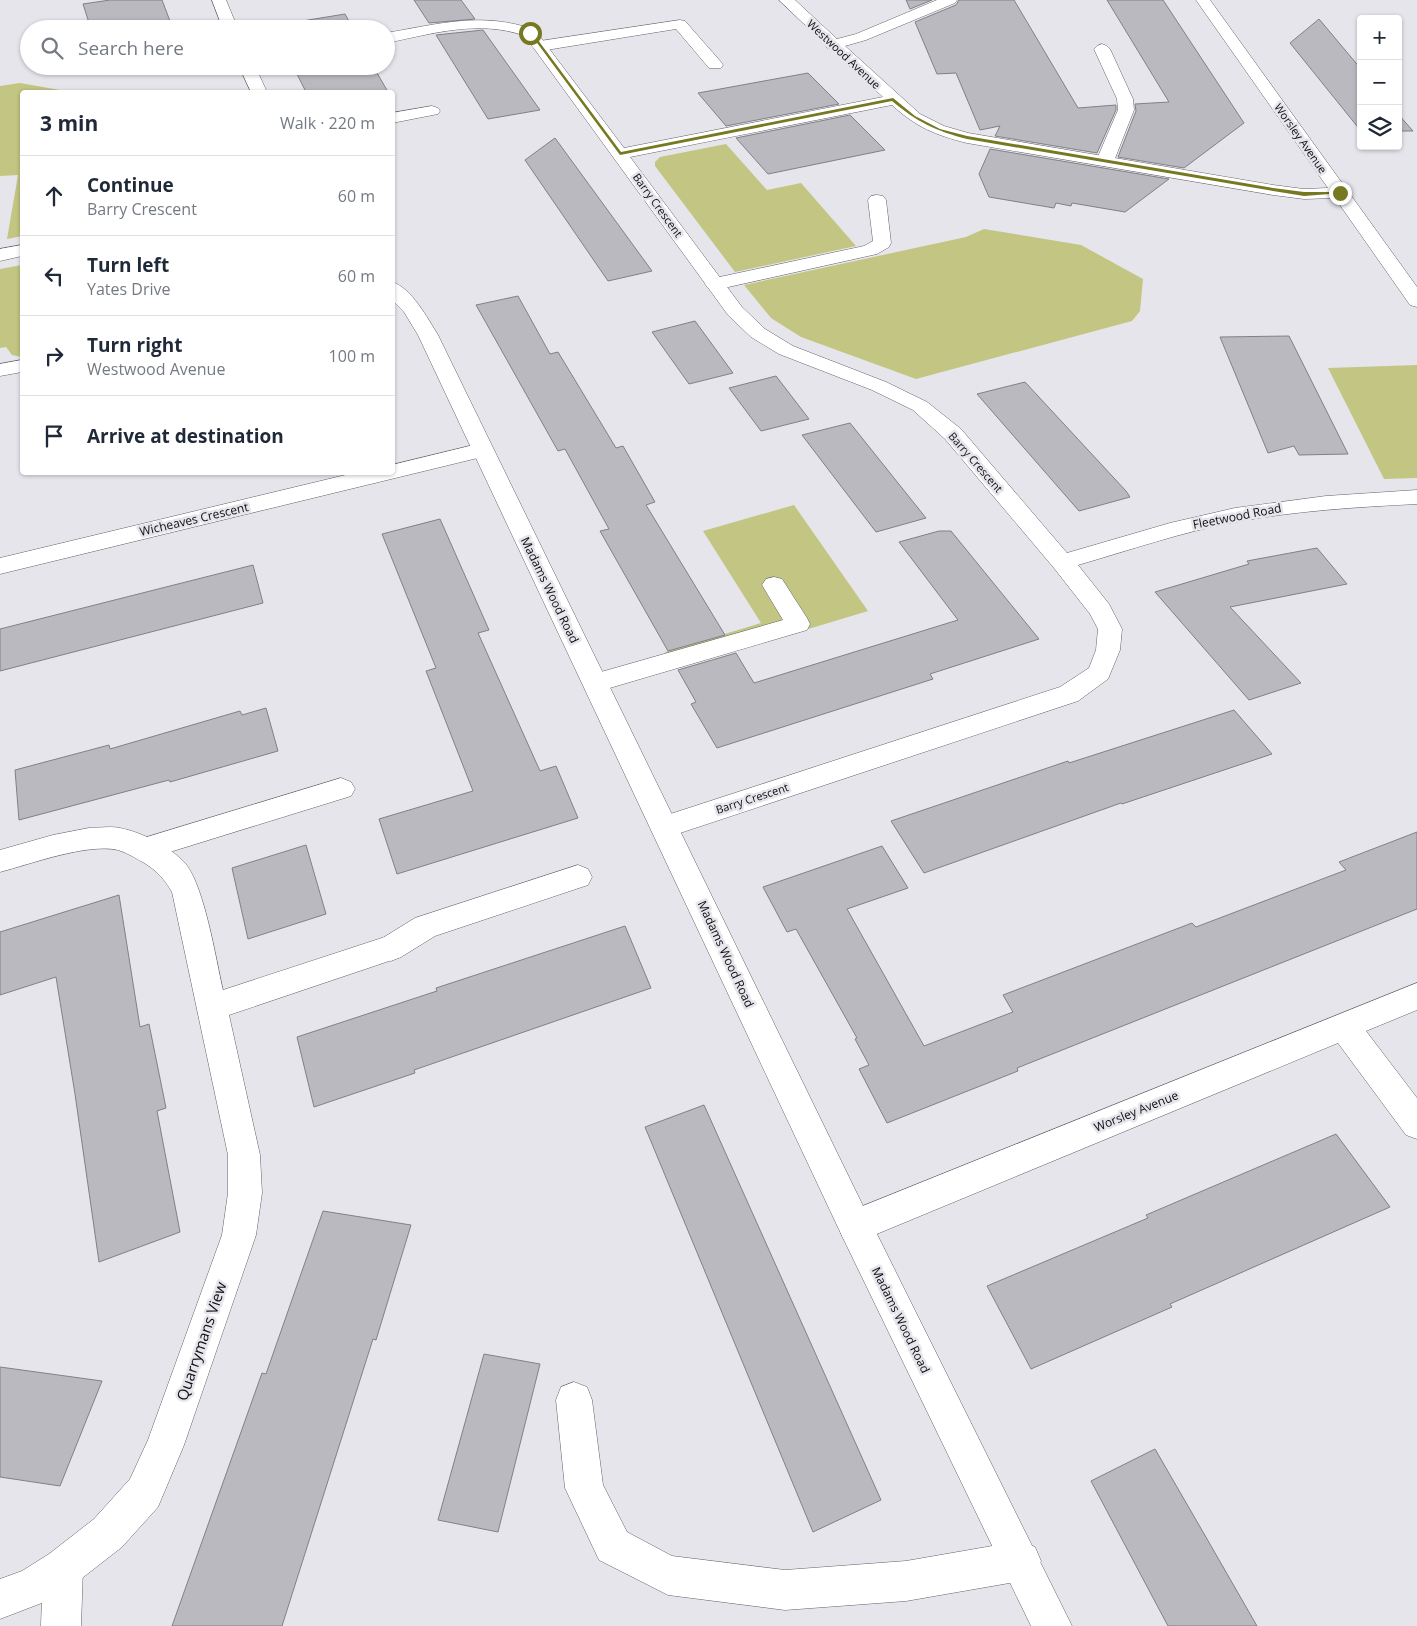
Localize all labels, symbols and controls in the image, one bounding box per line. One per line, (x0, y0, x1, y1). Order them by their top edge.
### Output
map controls (1357, 15, 1402, 150)
button: + (1357, 15, 1402, 60)
street label: Westwood Avenue (804, 16, 884, 92)
search box (20, 20, 395, 75)
route start (519, 22, 542, 45)
icon: search (38, 34, 66, 62)
text: Search here (78, 35, 184, 61)
button: − (1357, 60, 1402, 105)
street label: Worsley Avenue (1271, 100, 1331, 176)
button: layers (1357, 105, 1402, 150)
text: 3 min (40, 109, 98, 137)
text: Walk · 220 m (280, 112, 375, 134)
street label: Barry Crescent (630, 170, 686, 240)
text: Continue (87, 172, 174, 198)
icon: ahead (40, 182, 68, 210)
route end (1329, 182, 1352, 205)
text: 60 m (338, 185, 375, 207)
text: Barry Crescent (87, 198, 197, 220)
text: Turn left (87, 252, 169, 278)
icon: left (40, 262, 68, 290)
text: 60 m (338, 265, 375, 287)
text: Yates Drive (87, 278, 170, 300)
text: Turn right (87, 332, 182, 358)
icon: right (40, 342, 68, 370)
text: 100 m (329, 345, 375, 367)
text: Westwood Avenue (87, 358, 225, 380)
icon: arrive (40, 422, 68, 450)
text: Arrive at destination (87, 423, 284, 449)
street label: Barry Crescent (946, 429, 1006, 495)
street label: Wicheaves Crescent (138, 498, 250, 540)
street label: Fleetwood Road (1191, 499, 1283, 533)
street label: Madams Wood Road (517, 534, 583, 646)
street label: Barry Crescent (714, 779, 790, 817)
street label: Madams Wood Road (694, 898, 758, 1010)
street label: Worsley Avenue (1091, 1086, 1181, 1136)
street label: Madams Wood Road (868, 1264, 934, 1376)
street label: Quarrymans View (171, 1279, 231, 1403)

